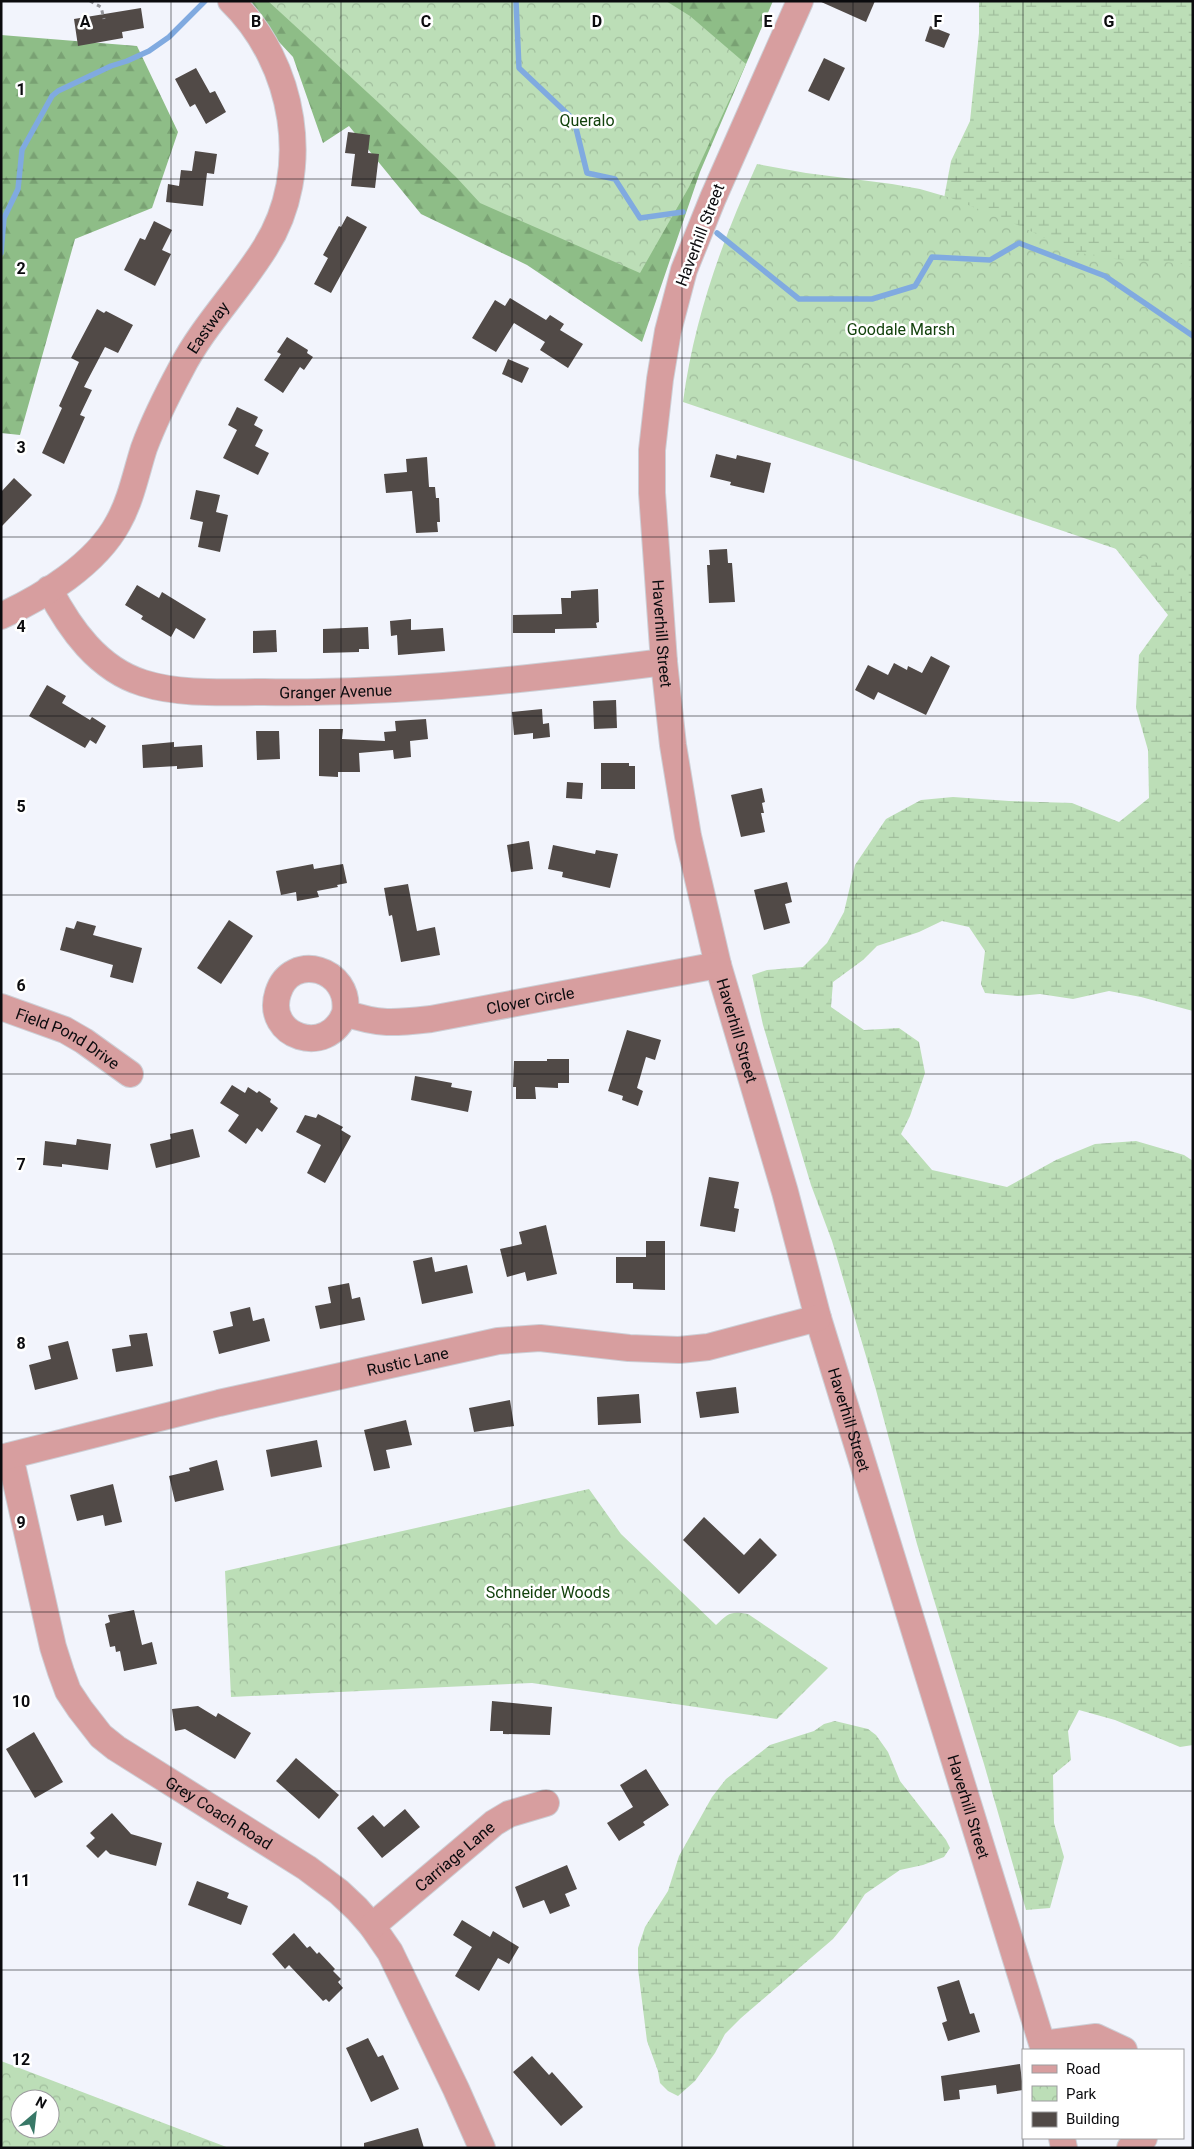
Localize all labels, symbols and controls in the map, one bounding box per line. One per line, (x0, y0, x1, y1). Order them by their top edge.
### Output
text: A (80, 12, 91, 31)
text: B (251, 12, 261, 31)
text: C (421, 12, 431, 31)
text: D (592, 12, 602, 31)
text: E (764, 12, 773, 31)
text: F (934, 12, 943, 31)
text: G (1104, 12, 1115, 31)
text: 1 (16, 80, 26, 99)
park label: Queralo (559, 111, 615, 130)
street label: Haverhill Street (672, 181, 728, 289)
text: 2 (16, 259, 26, 278)
street label: Eastway (183, 297, 233, 357)
park label: Goodale Marsh (847, 320, 955, 339)
text: 3 (16, 438, 26, 457)
street label: Haverhill Street (649, 579, 676, 688)
text: 4 (16, 617, 26, 636)
street label: Granger Avenue (279, 680, 392, 702)
text: 5 (16, 797, 26, 816)
text: 6 (16, 976, 26, 995)
street label: Haverhill Street (713, 976, 762, 1085)
street label: Clover Circle (485, 983, 576, 1018)
street label: Field Pond Drive (13, 1004, 123, 1073)
text: 7 (16, 1155, 26, 1174)
text: 8 (16, 1334, 26, 1353)
street label: Rustic Lane (365, 1343, 450, 1379)
street label: Haverhill Street (824, 1365, 874, 1474)
text: 9 (16, 1513, 26, 1532)
park label: Schneider Woods (486, 1583, 610, 1602)
text: 10 (12, 1692, 30, 1711)
street label: Haverhill Street (944, 1752, 994, 1861)
street label: Grey Coach Road (162, 1772, 276, 1853)
street label: Carriage Lane (411, 1817, 498, 1895)
text: 11 (12, 1871, 30, 1890)
legend (1022, 2049, 1184, 2139)
text: 12 (12, 2050, 30, 2069)
text: Road (1066, 2060, 1100, 2078)
text: Park (1066, 2085, 1097, 2103)
north arrow (10, 2089, 60, 2139)
text: N (33, 2093, 49, 2112)
text: Building (1066, 2110, 1120, 2128)

